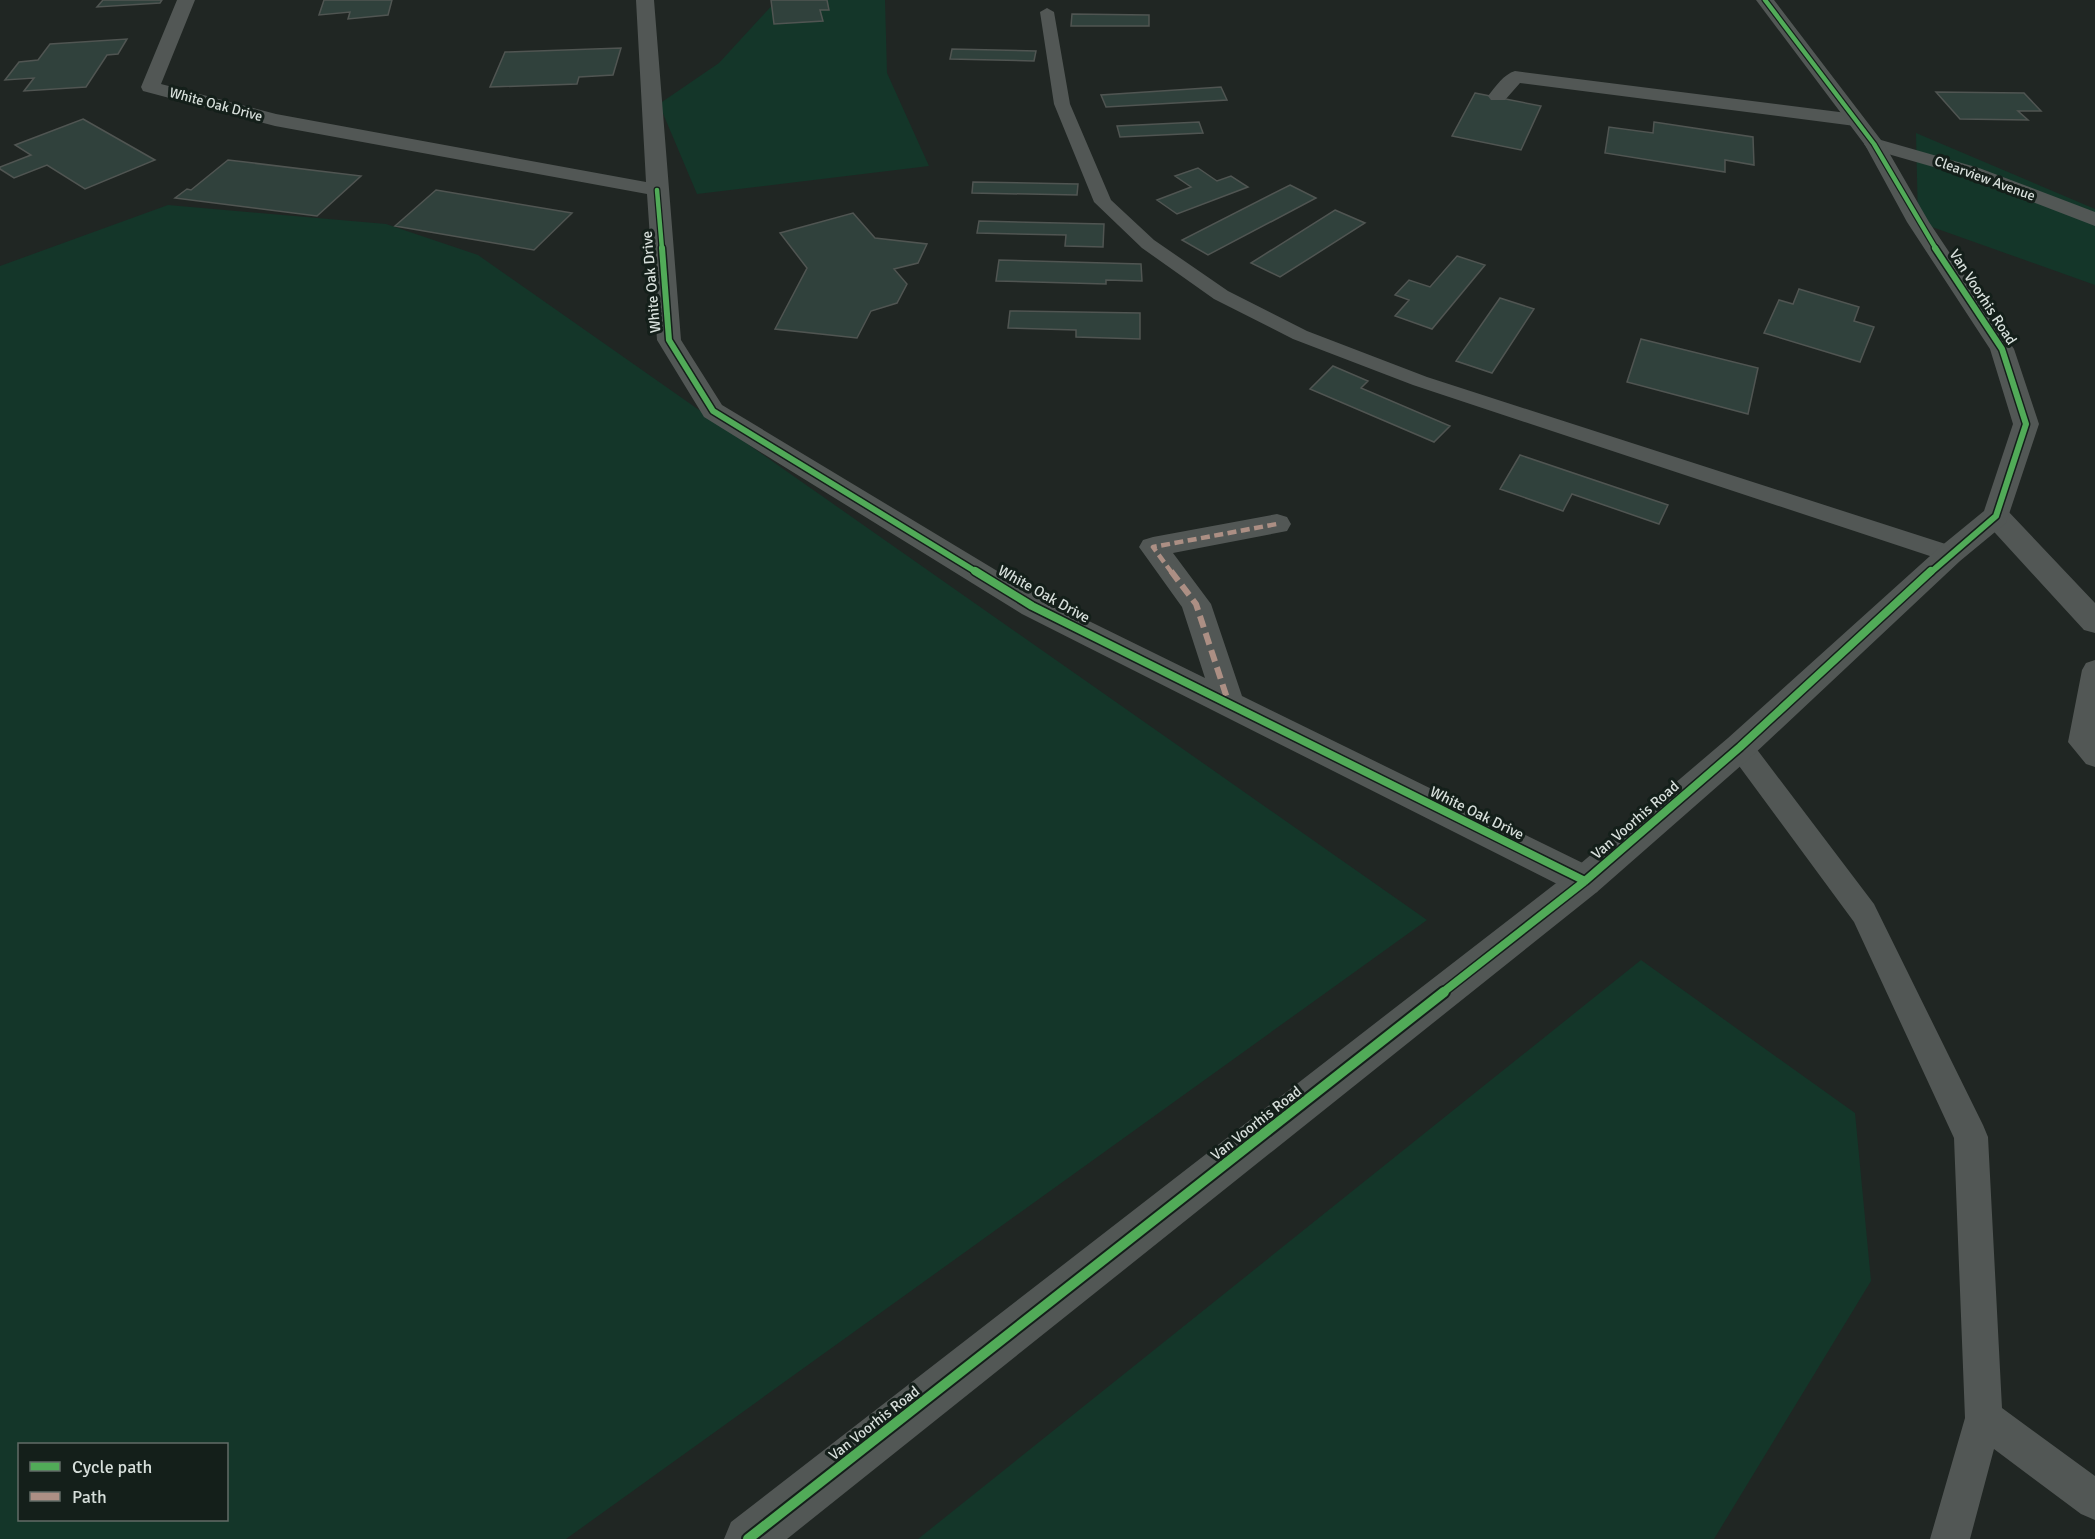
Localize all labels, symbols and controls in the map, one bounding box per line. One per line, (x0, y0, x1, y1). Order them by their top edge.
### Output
street label: White Oak Drive (167, 84, 264, 125)
street label: Clearview Avenue (1932, 152, 2037, 205)
street label: White Oak Drive (638, 230, 664, 334)
street label: Van Voorhis Road (1945, 246, 2021, 348)
street label: White Oak Drive (995, 561, 1093, 627)
street label: Van Voorhis Road (1587, 777, 1683, 863)
street label: White Oak Drive (1427, 782, 1527, 844)
street label: Van Voorhis Road (1207, 1082, 1305, 1164)
street label: Van Voorhis Road (825, 1382, 923, 1464)
legend (18, 1443, 228, 1521)
text: Cycle path (72, 1456, 152, 1478)
text: Path (72, 1486, 107, 1508)

